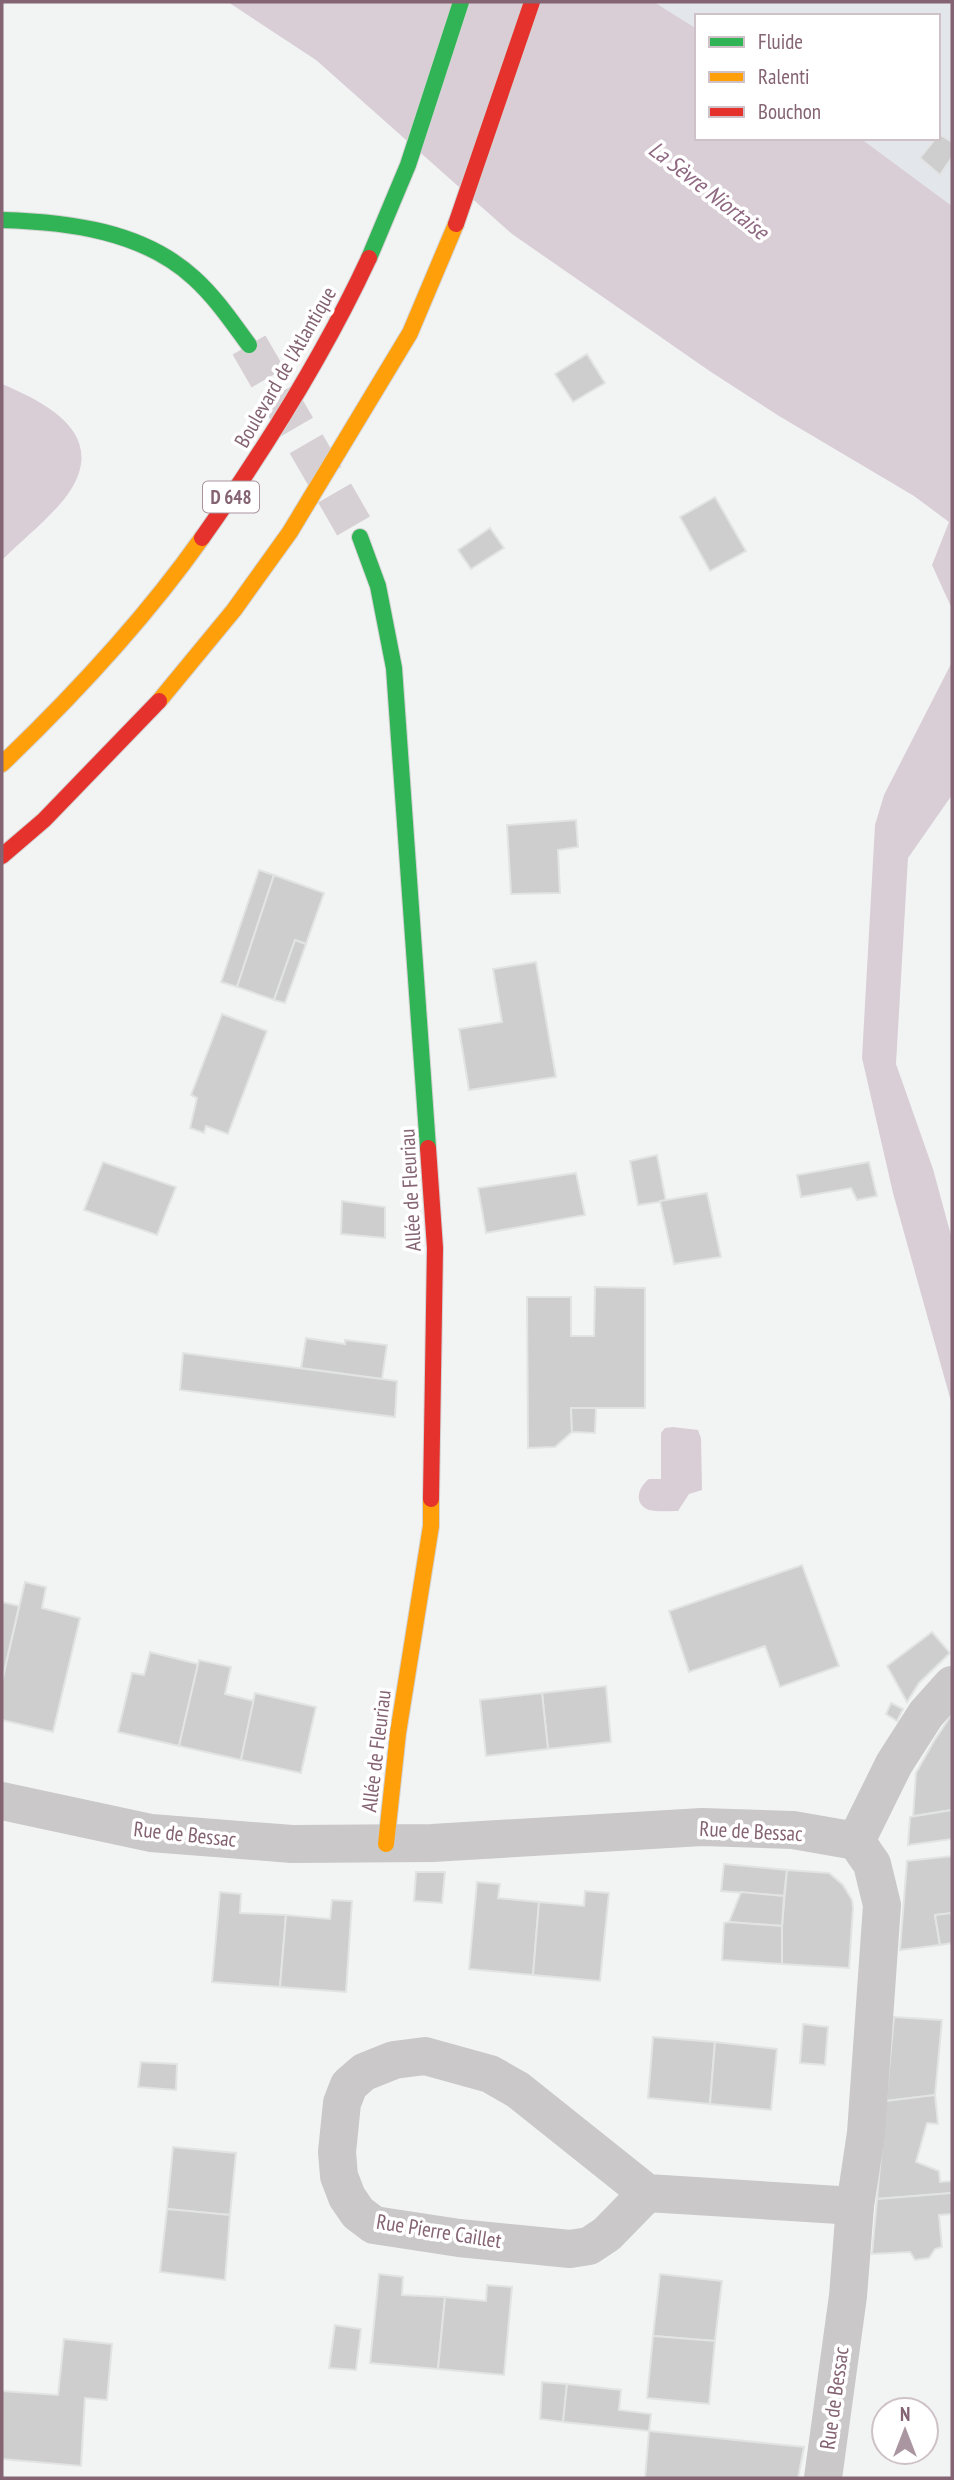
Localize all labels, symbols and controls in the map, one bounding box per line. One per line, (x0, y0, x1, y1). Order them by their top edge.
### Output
legend (695, 14, 940, 140)
text: Fluide (758, 28, 803, 55)
text: Ralenti (758, 63, 810, 90)
text: Bouchon (758, 98, 821, 125)
water label: La Sèvre Niortaise (643, 134, 776, 247)
street label: Boulevard de l'Atlantique (228, 282, 342, 452)
road number: D 648 (203, 482, 259, 512)
street label: Allée de Fleuriau (393, 1128, 427, 1252)
street label: Allée de Fleuriau (355, 1688, 397, 1814)
street label: Rue de Bessac (132, 1815, 238, 1853)
street label: Rue de Bessac (699, 1815, 804, 1847)
street label: Rue Pierre Caillet (375, 2208, 504, 2254)
street label: Rue de Bessac (813, 2345, 855, 2451)
north arrow (870, 2396, 940, 2466)
text: N (900, 2402, 910, 2426)

